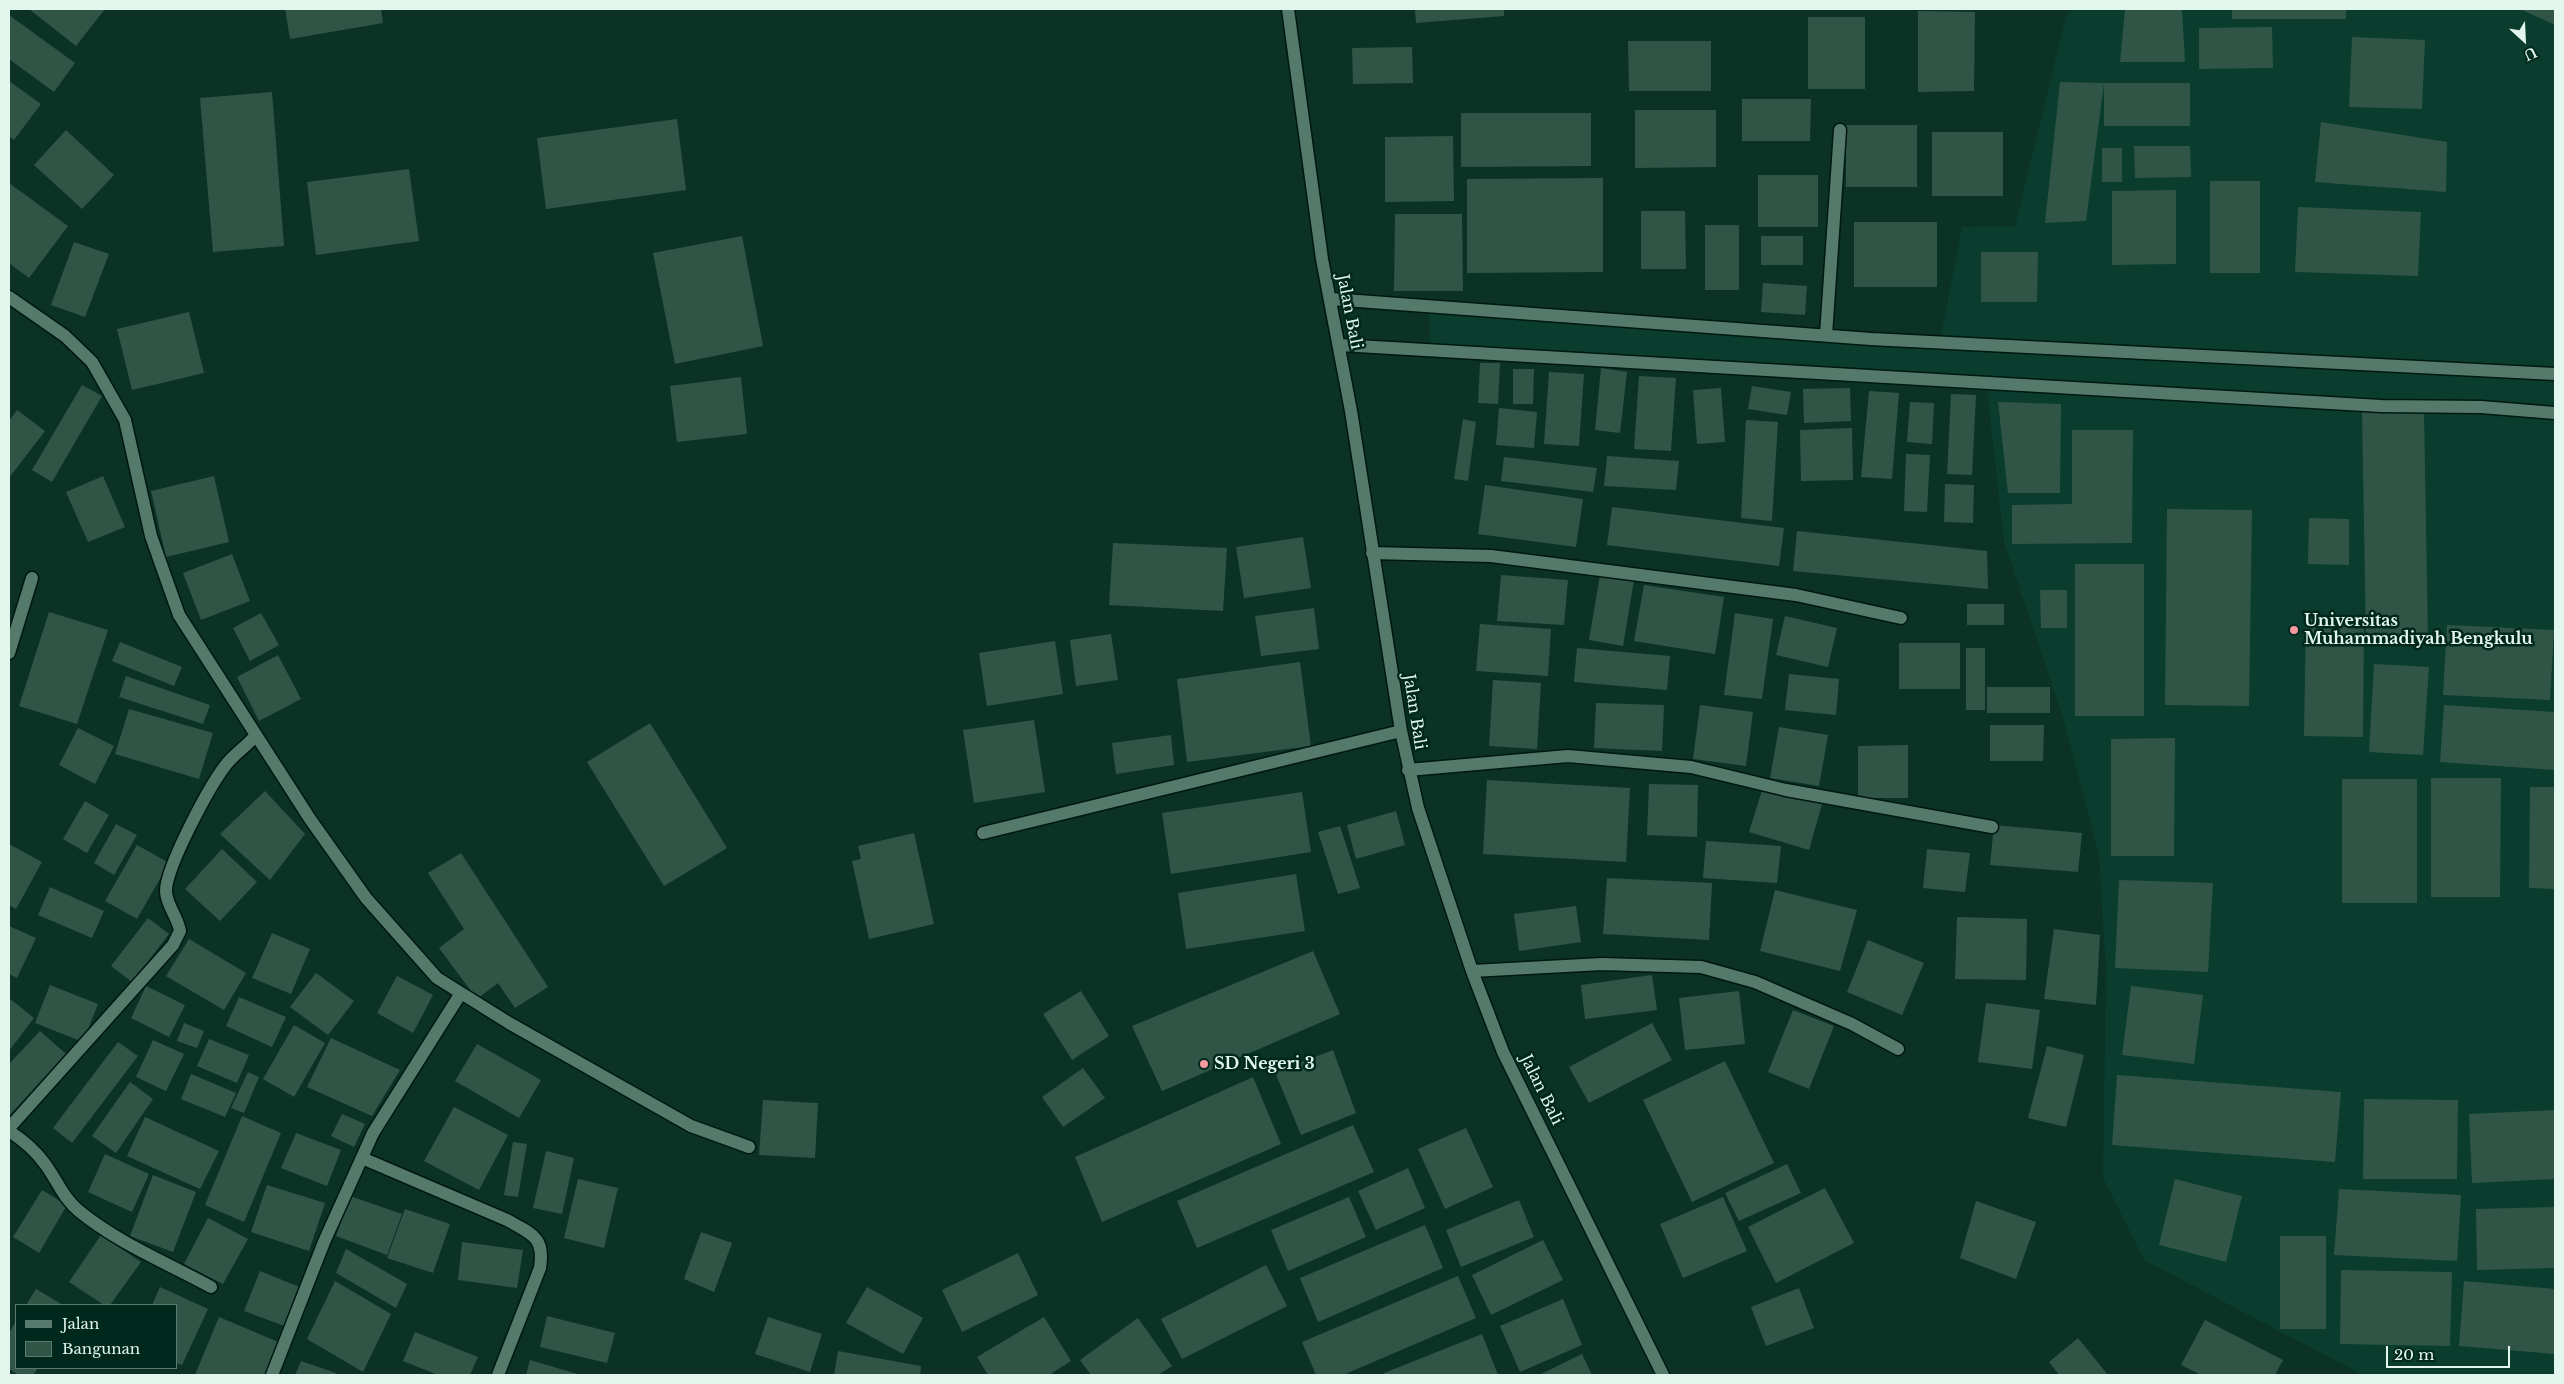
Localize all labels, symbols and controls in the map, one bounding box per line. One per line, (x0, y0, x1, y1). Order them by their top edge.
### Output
north arrow (2499, 15, 2549, 65)
text: U (2521, 43, 2540, 64)
street label: Jalan Bali (1332, 273, 1366, 351)
place label: Universitas Muhammadiyah Bengkulu (2304, 611, 2533, 649)
marker: Universitas Muhammadiyah Bengkulu (2288, 624, 2300, 636)
street label: Jalan Bali (1399, 673, 1429, 751)
street label: Jalan Bali (1516, 1052, 1566, 1128)
place label: SD Negeri 3 (1214, 1054, 1315, 1074)
marker: SD Negeri 3 (1198, 1058, 1210, 1070)
legend (15, 1304, 178, 1369)
text: Jalan (62, 1314, 99, 1333)
scale bar (2389, 1336, 2513, 1368)
text: Bangunan (62, 1339, 140, 1358)
text: 20 m (2394, 1345, 2434, 1364)

